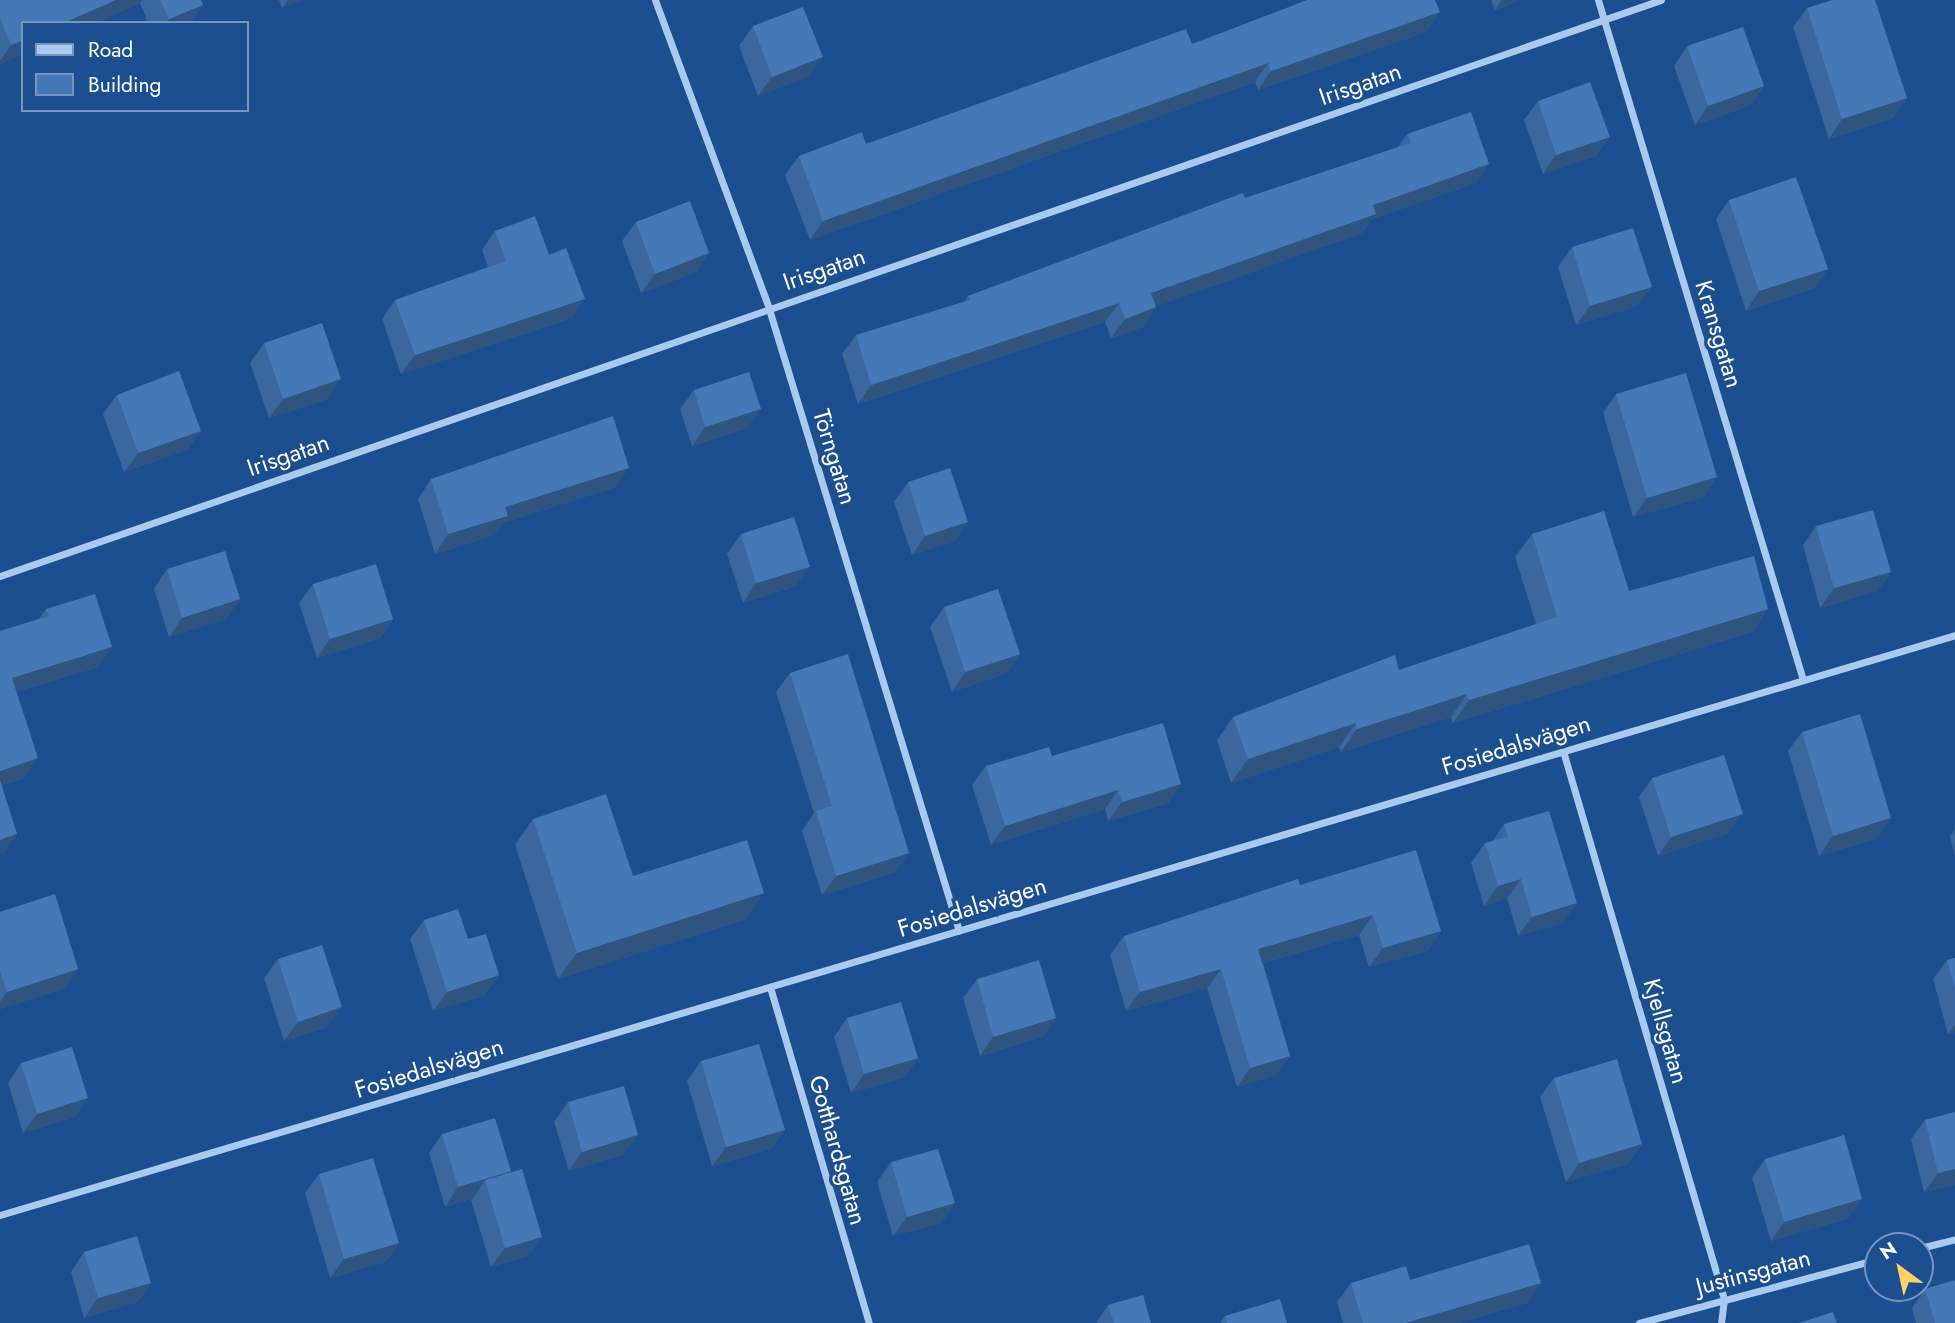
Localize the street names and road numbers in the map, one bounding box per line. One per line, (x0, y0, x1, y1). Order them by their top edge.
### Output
street label: Irisgatan (1315, 57, 1405, 111)
street label: Irisgatan (779, 242, 869, 296)
street label: Kransgatan (1689, 277, 1749, 391)
street label: Törngatan (807, 406, 863, 508)
street label: Irisgatan (243, 428, 333, 482)
street label: Fosiedalsvägen (1438, 709, 1594, 781)
street label: Fosiedalsvägen (894, 871, 1050, 943)
street label: Kjellsgatan (1637, 975, 1695, 1087)
street label: Fosiedalsvägen (351, 1032, 507, 1104)
street label: Gotthardsgatan (803, 1072, 873, 1228)
street label: Justinsgatan (1693, 1243, 1813, 1301)

